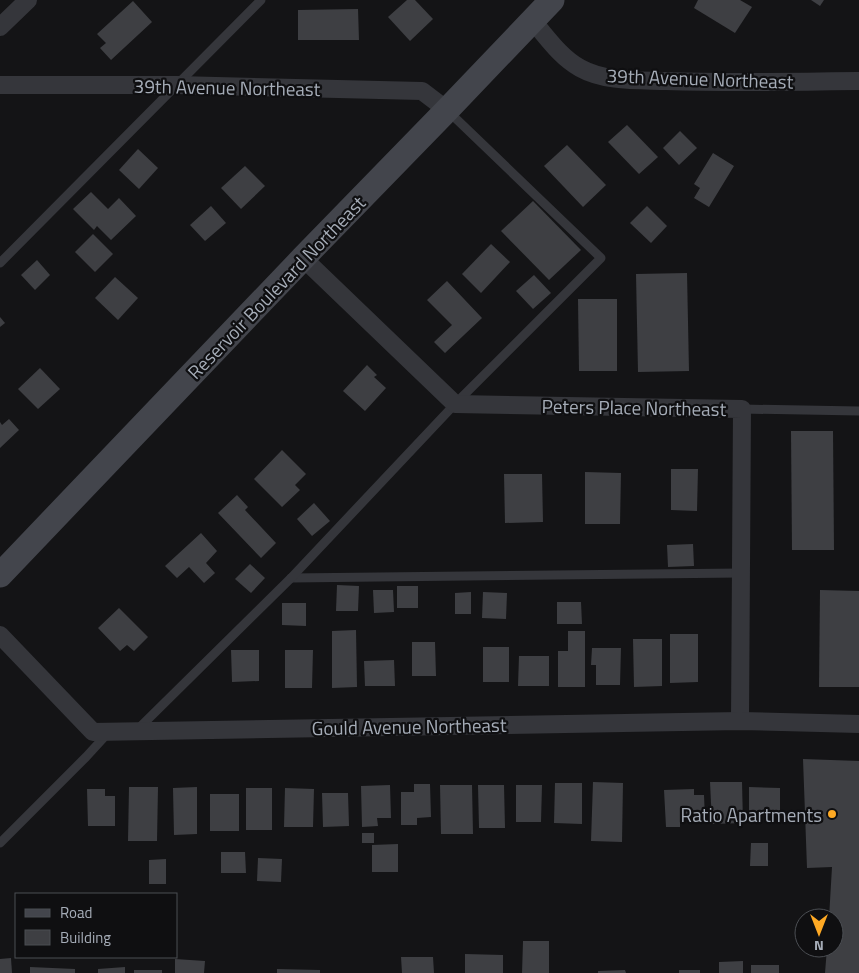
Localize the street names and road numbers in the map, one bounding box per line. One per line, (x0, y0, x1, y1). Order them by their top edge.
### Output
street label: 39th Avenue Northeast (606, 60, 794, 96)
street label: 39th Avenue Northeast (133, 71, 321, 103)
street label: Reservoir Boulevard Northeast (180, 188, 372, 385)
street label: Peters Place Northeast (541, 391, 727, 423)
street label: Gould Avenue Northeast (311, 710, 507, 742)

